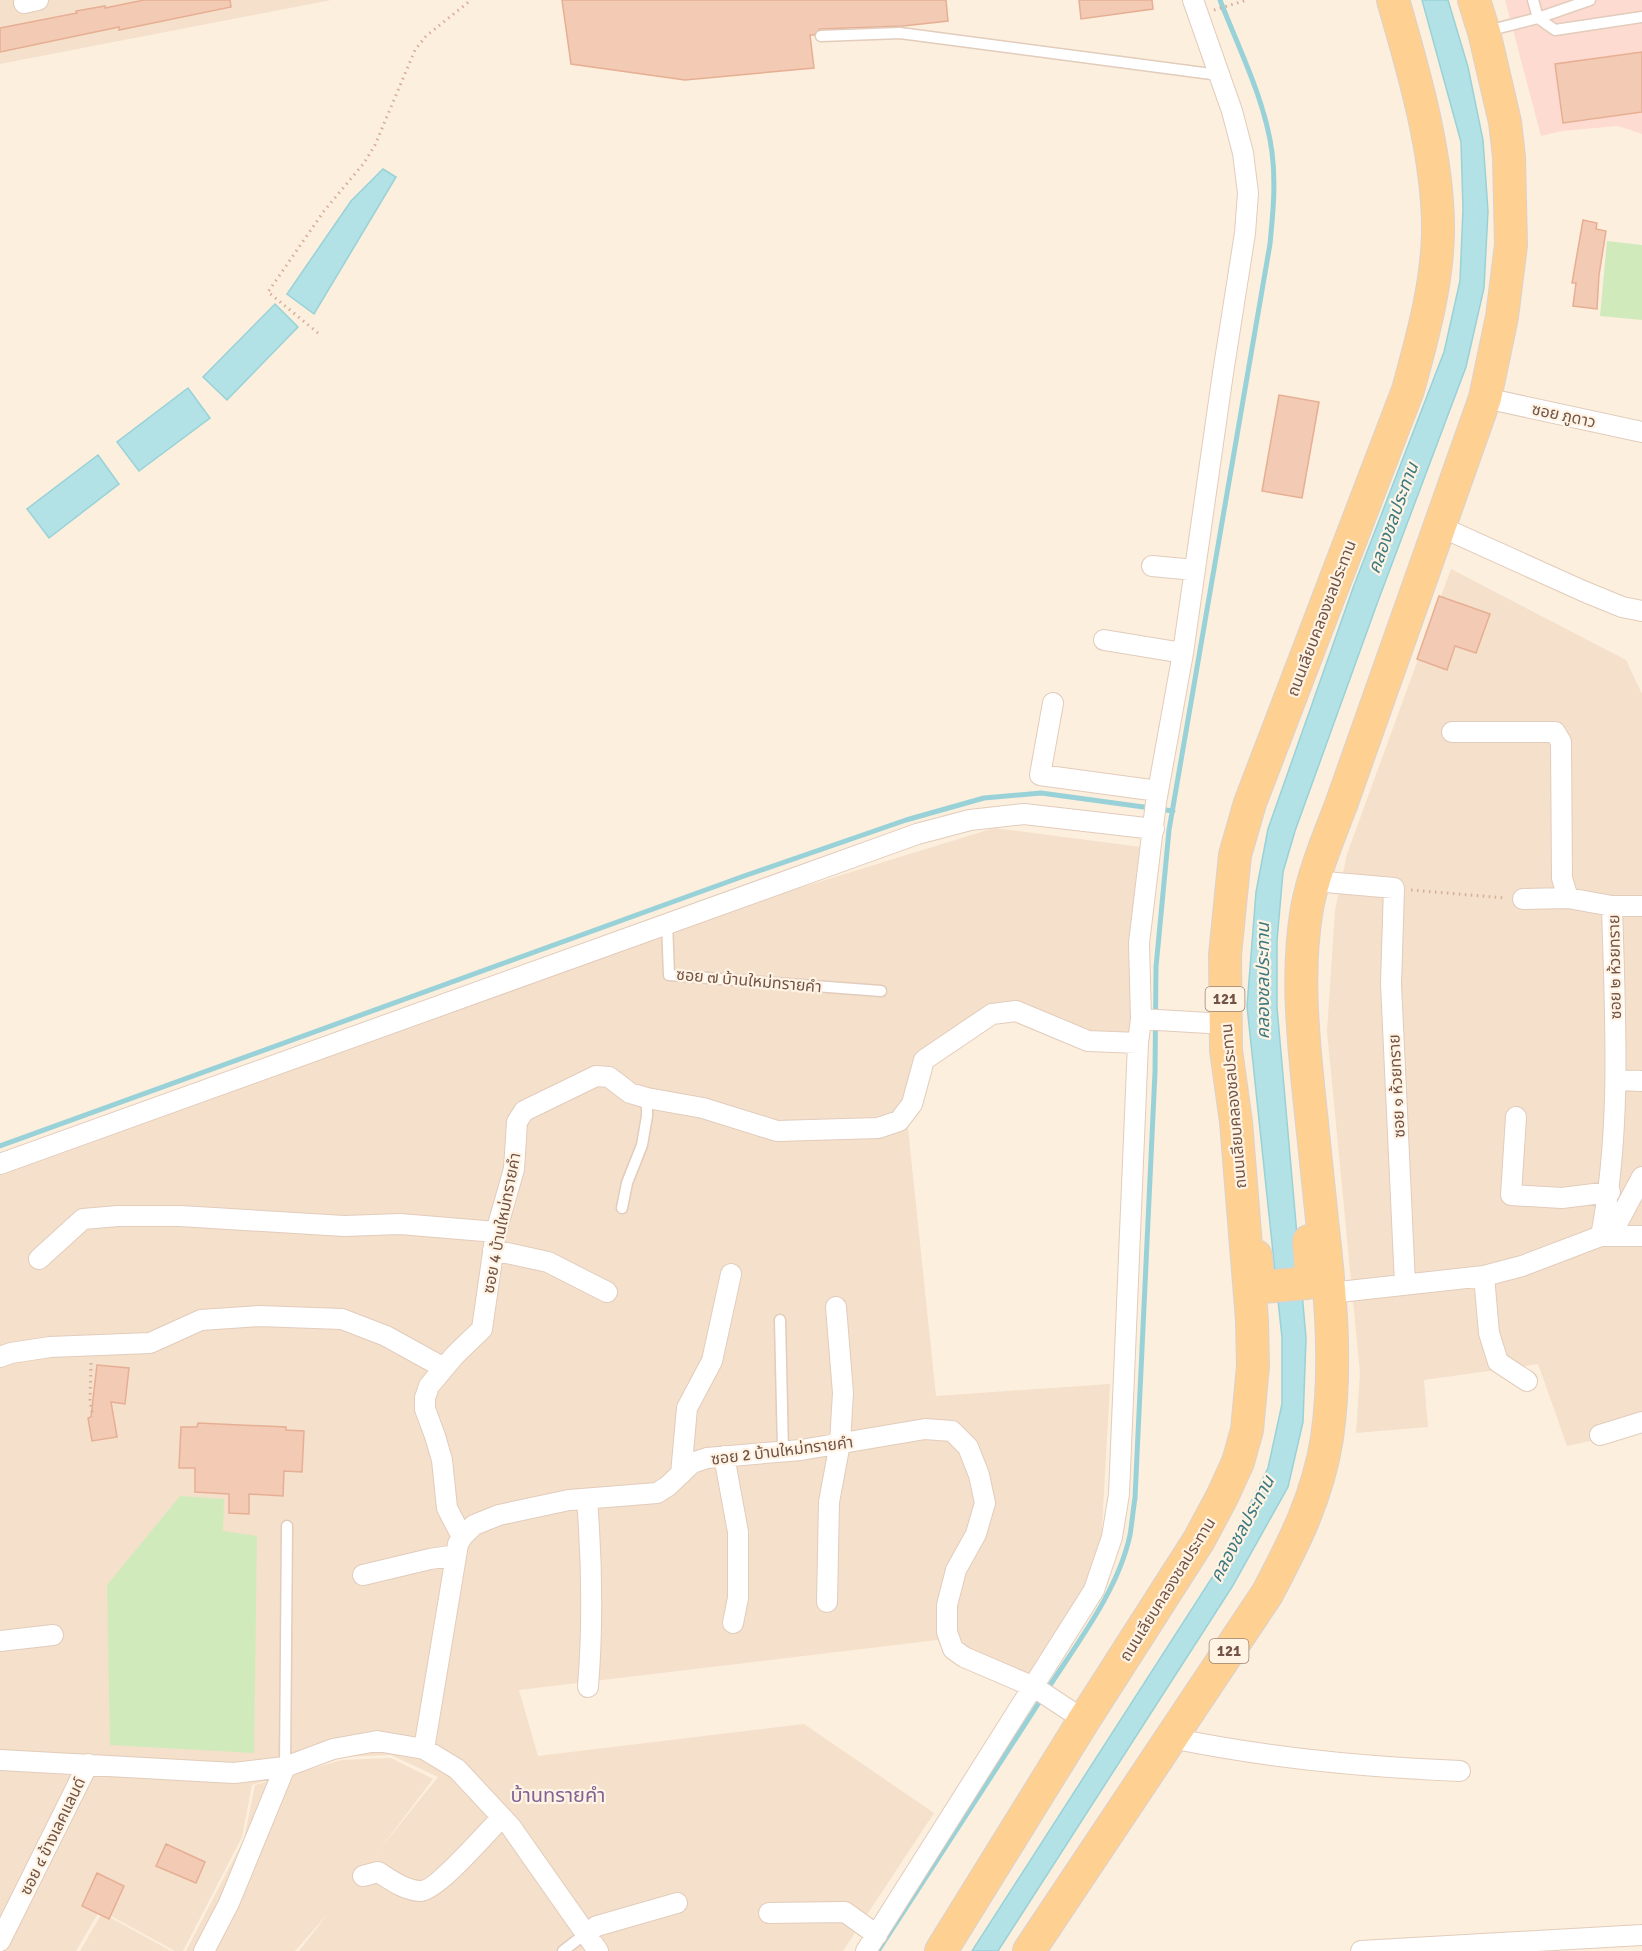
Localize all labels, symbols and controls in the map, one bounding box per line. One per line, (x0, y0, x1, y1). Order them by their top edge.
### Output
street label: ซอย ภูดาว (1530, 399, 1598, 433)
water label: คลองชลประทาน (1363, 459, 1424, 577)
street label: ถนนเลียบคลองชลประทาน (1283, 537, 1361, 699)
street label: ซอย ๒ ห้วยทราย (1604, 914, 1626, 1020)
water label: คลองชลประทาน (1252, 922, 1274, 1039)
street label: ซอย ๗ บ้านใหม่ทรายคำ (675, 965, 822, 997)
road number: 121 (1206, 987, 1244, 1011)
street label: ถนนเลียบคลองชลประทาน (1217, 1022, 1251, 1189)
street label: ซอย ๑ ห้วยทราย (1384, 1034, 1410, 1138)
street label: ซอย 4 บ้านใหม่ทรายคำ (479, 1151, 525, 1295)
street label: ซอย 2 บ้านใหม่ทรายคำ (710, 1432, 854, 1470)
water label: คลองชลประทาน (1205, 1472, 1280, 1586)
street label: ถนนเลียบคลองชลประทาน (1115, 1514, 1220, 1665)
road number: 121 (1210, 1639, 1248, 1663)
street label: ซอย ๔ ข้างเลคแลนด์ (16, 1774, 90, 1898)
district label: บ้านทรายคำ (511, 1783, 605, 1808)

